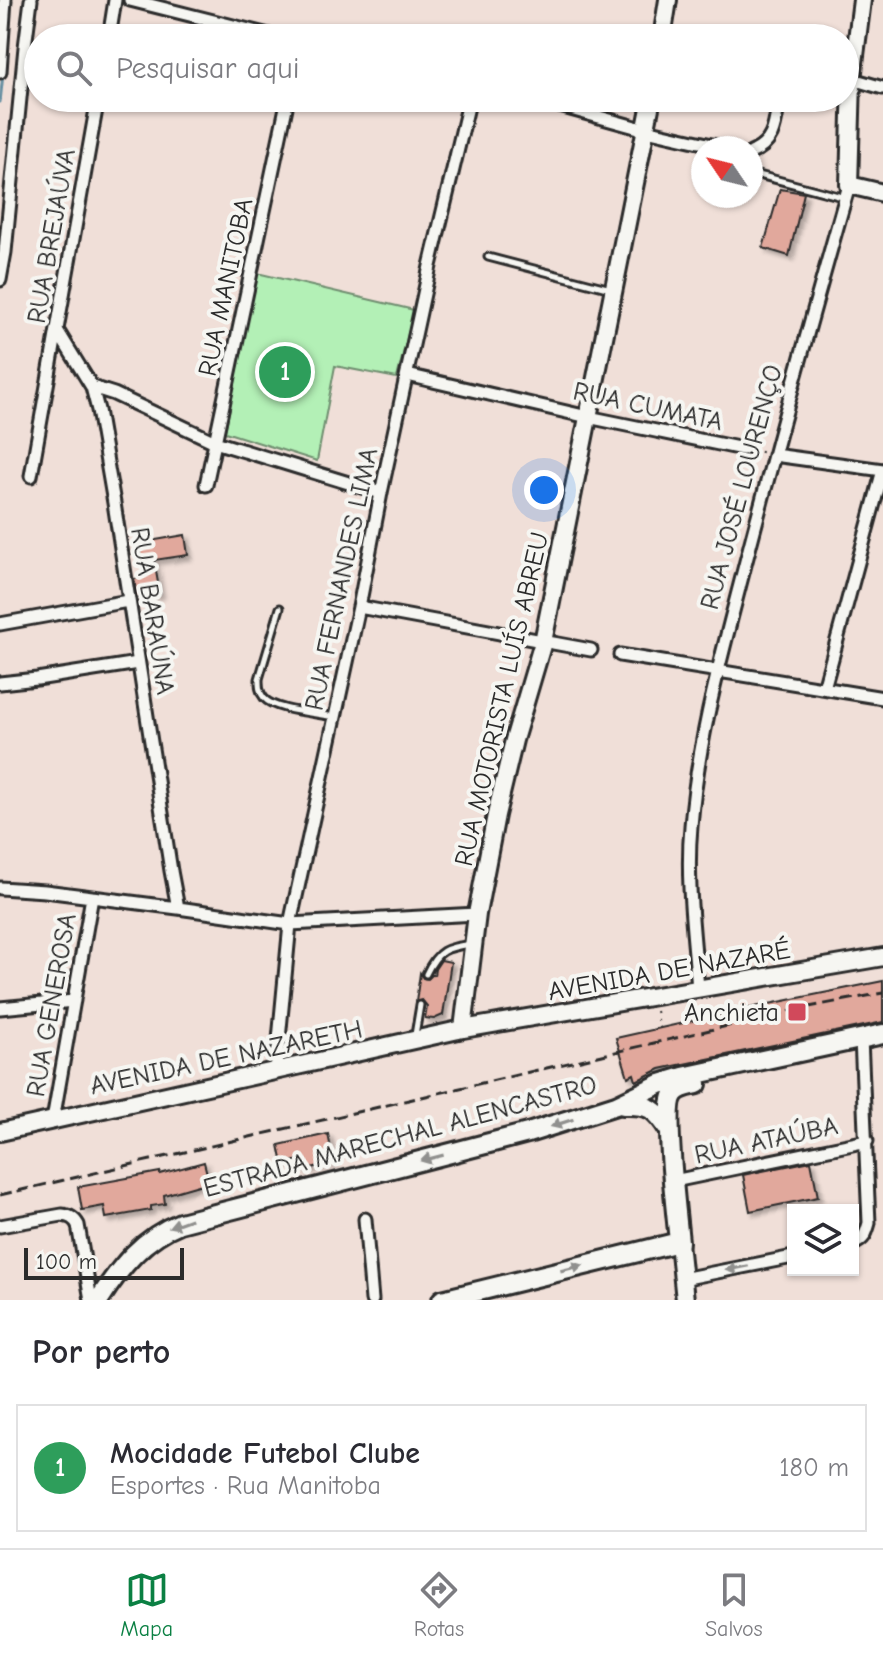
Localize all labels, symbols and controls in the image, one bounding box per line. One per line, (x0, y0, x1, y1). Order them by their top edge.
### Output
search box (24, 24, 859, 112)
icon: search (52, 46, 96, 90)
text: Pesquisar aqui (116, 51, 299, 86)
north arrow (691, 136, 763, 208)
street label: RUA BREJAÚVA (21, 146, 82, 326)
street label: RUA MANITOBA (192, 196, 259, 379)
pin: 1 (259, 342, 311, 402)
street label: RUA JOSÉ LOURENÇO (694, 361, 789, 613)
street label: RUA CUMATA (570, 376, 725, 437)
street label: RUA FERNANDES LIMA (299, 445, 384, 713)
your location (524, 470, 564, 510)
street label: RUA BARAÚNA (124, 525, 181, 697)
street label: RUA MOTORISTA LUÍS ABREU (448, 529, 555, 869)
street label: RUA GENEROSA (21, 911, 83, 1099)
street label: AVENIDA DE NAZARÉ (546, 934, 793, 1007)
place label: Anchieta (684, 998, 779, 1028)
marker: Anchieta (786, 1001, 808, 1023)
street label: AVENIDA DE NAZARETH (87, 1014, 365, 1102)
street label: ESTRADA MARECHAL ALENCASTRO (200, 1070, 600, 1204)
street label: RUA ATAÚBA (692, 1110, 841, 1171)
one-way arrow (550, 1117, 574, 1129)
one-way arrow (419, 1152, 444, 1164)
map controls (787, 1204, 859, 1276)
button: layers (787, 1204, 859, 1276)
one-way arrow (168, 1218, 192, 1230)
scale bar (24, 1244, 184, 1280)
text: 100 m (36, 1249, 97, 1275)
one-way arrow (560, 1261, 585, 1274)
one-way arrow (725, 1262, 750, 1275)
text: Por perto (32, 1332, 170, 1372)
text: Mocidade Futebol Clube (110, 1436, 420, 1471)
text: 1 (55, 1453, 65, 1483)
text: 180 m (779, 1453, 849, 1483)
text: Esportes · Rua Manitoba (110, 1471, 381, 1501)
tab: Mapa (120, 1568, 173, 1642)
tab: Rotas (414, 1568, 464, 1642)
tab: Salvos (705, 1568, 763, 1642)

